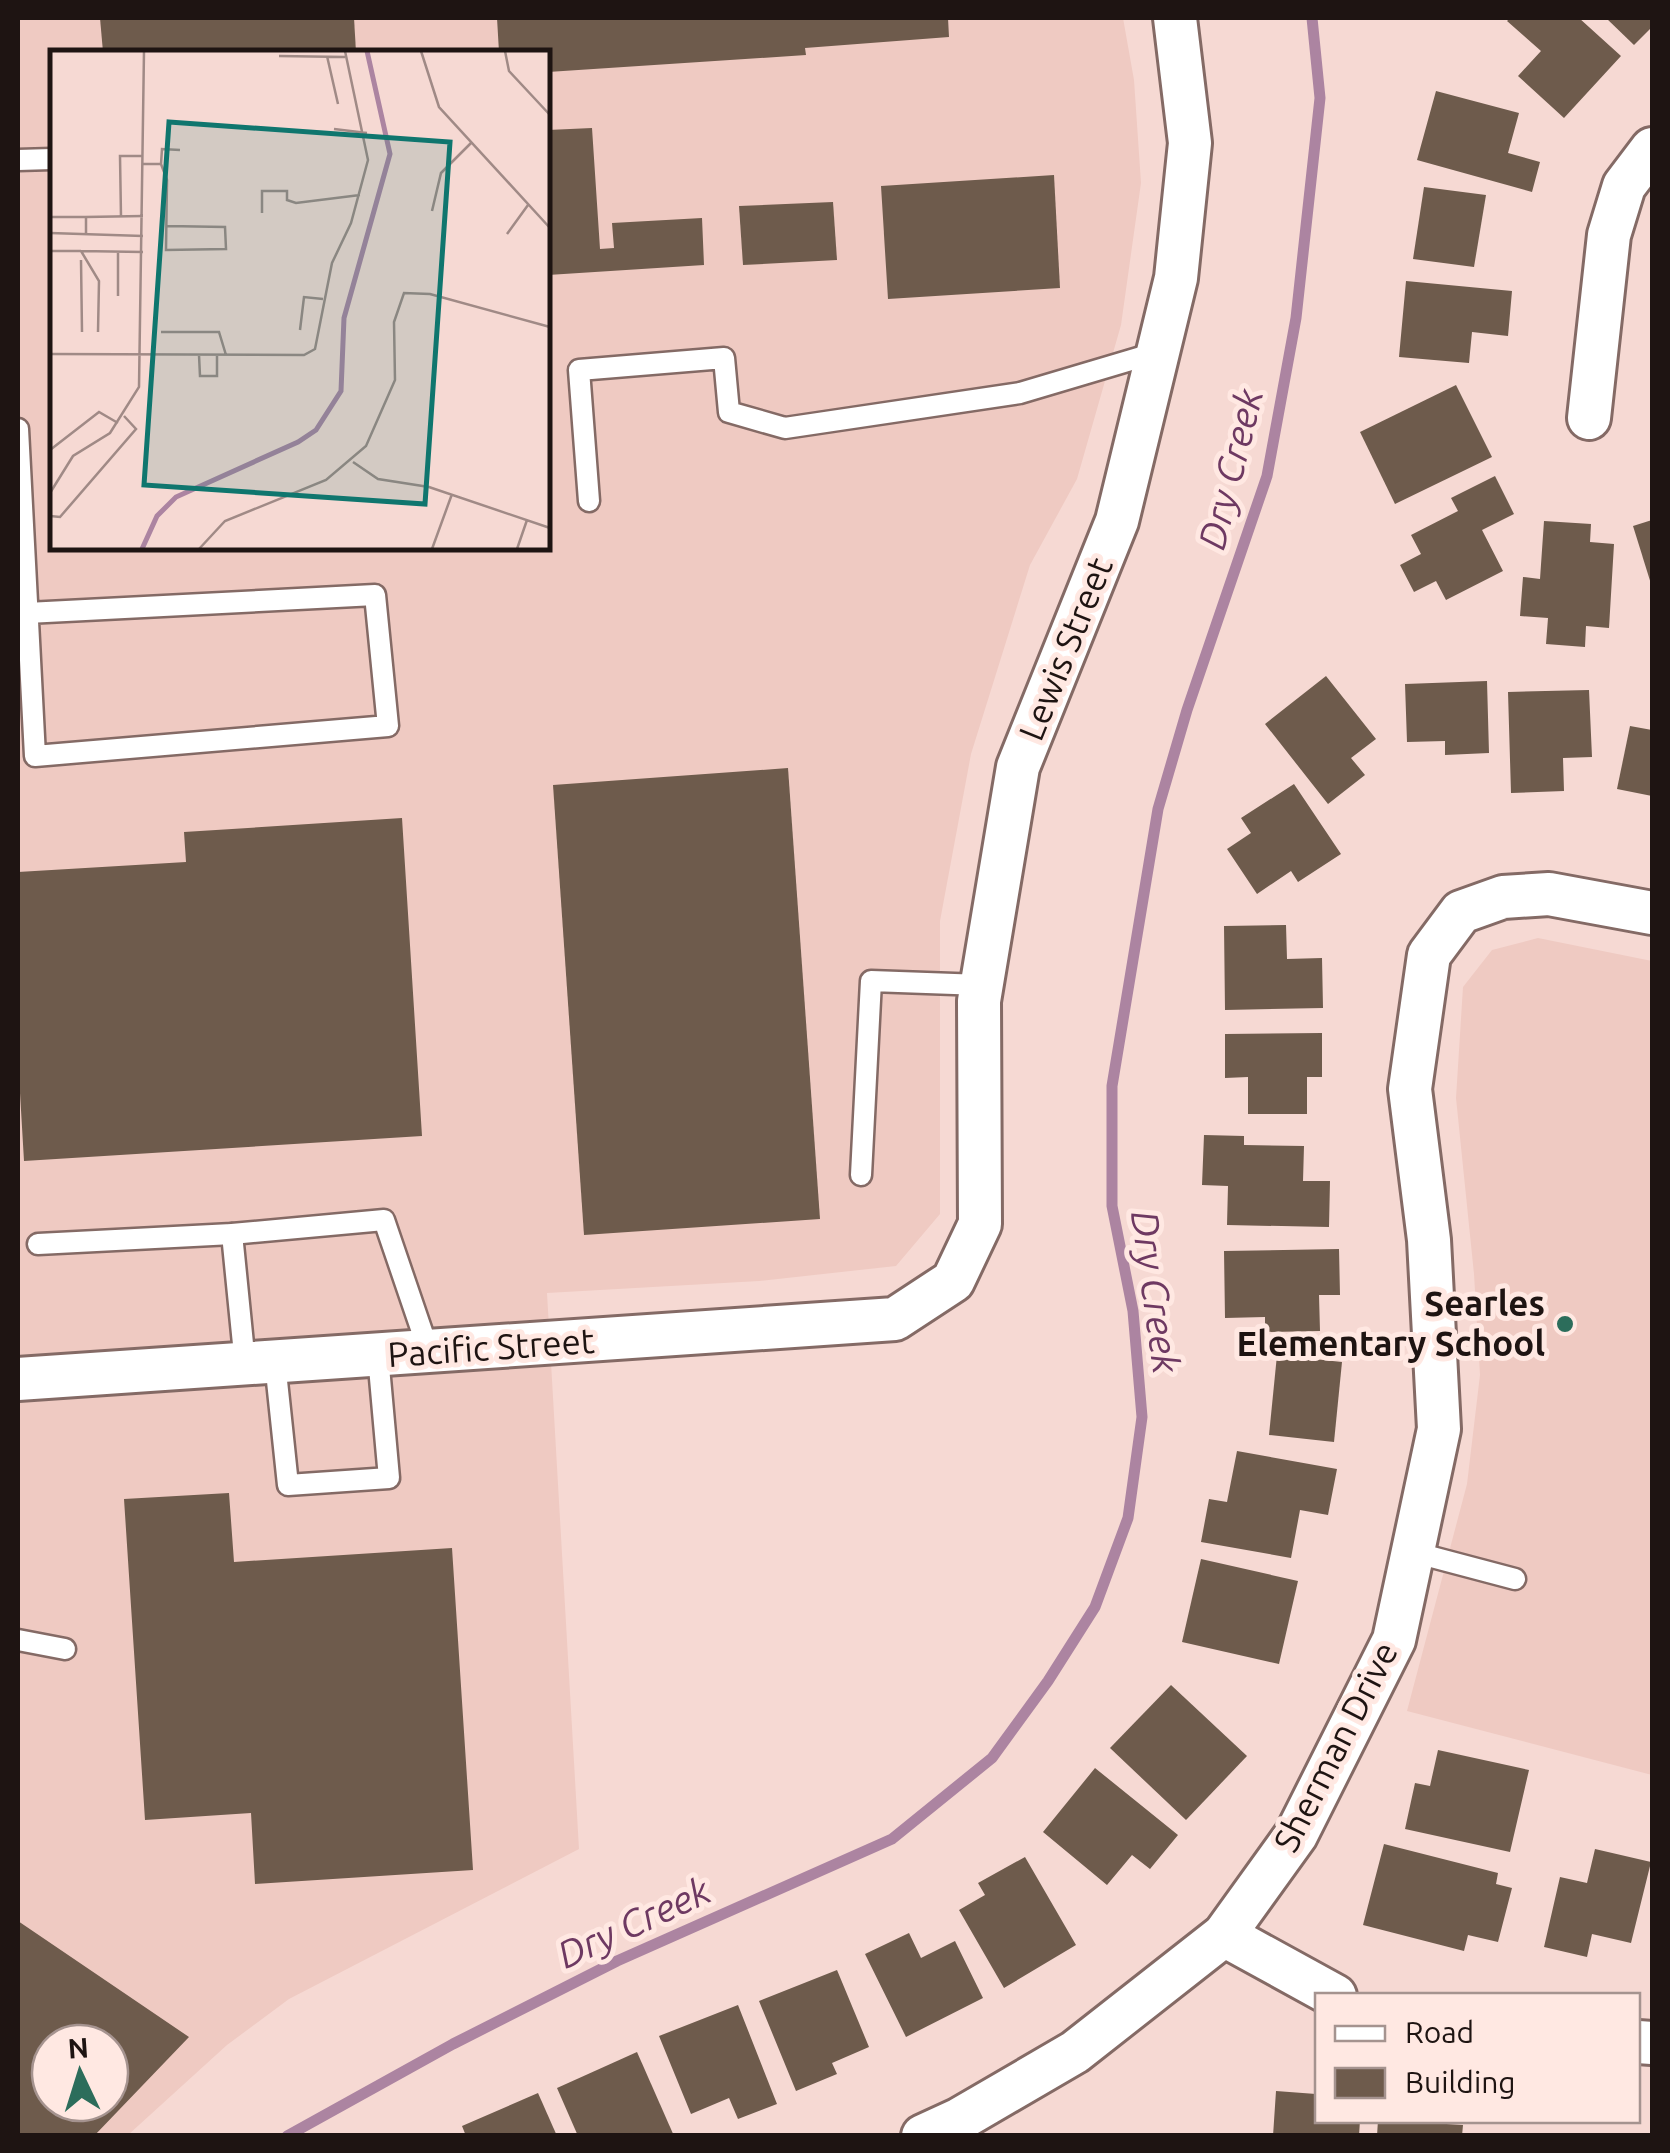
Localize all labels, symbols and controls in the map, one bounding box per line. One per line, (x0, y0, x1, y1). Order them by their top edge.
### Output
inset map (50, 50, 550, 550)
water label: Dry Creek (1190, 384, 1270, 553)
street label: Lewis Street (1010, 551, 1120, 746)
water label: Dry Creek (1124, 1208, 1188, 1376)
place label: Searles Elementary School (1237, 1283, 1545, 1363)
marker: Searles Elementary School (1554, 1313, 1576, 1335)
street label: Pacific Street (386, 1320, 596, 1374)
street label: Sherman Drive (1265, 1635, 1405, 1858)
water label: Dry Creek (550, 1868, 717, 1976)
legend (1315, 1993, 1640, 2123)
text: Road (1405, 2015, 1474, 2049)
north arrow (30, 2023, 130, 2123)
text: N (67, 2031, 90, 2064)
text: Building (1405, 2065, 1516, 2099)

